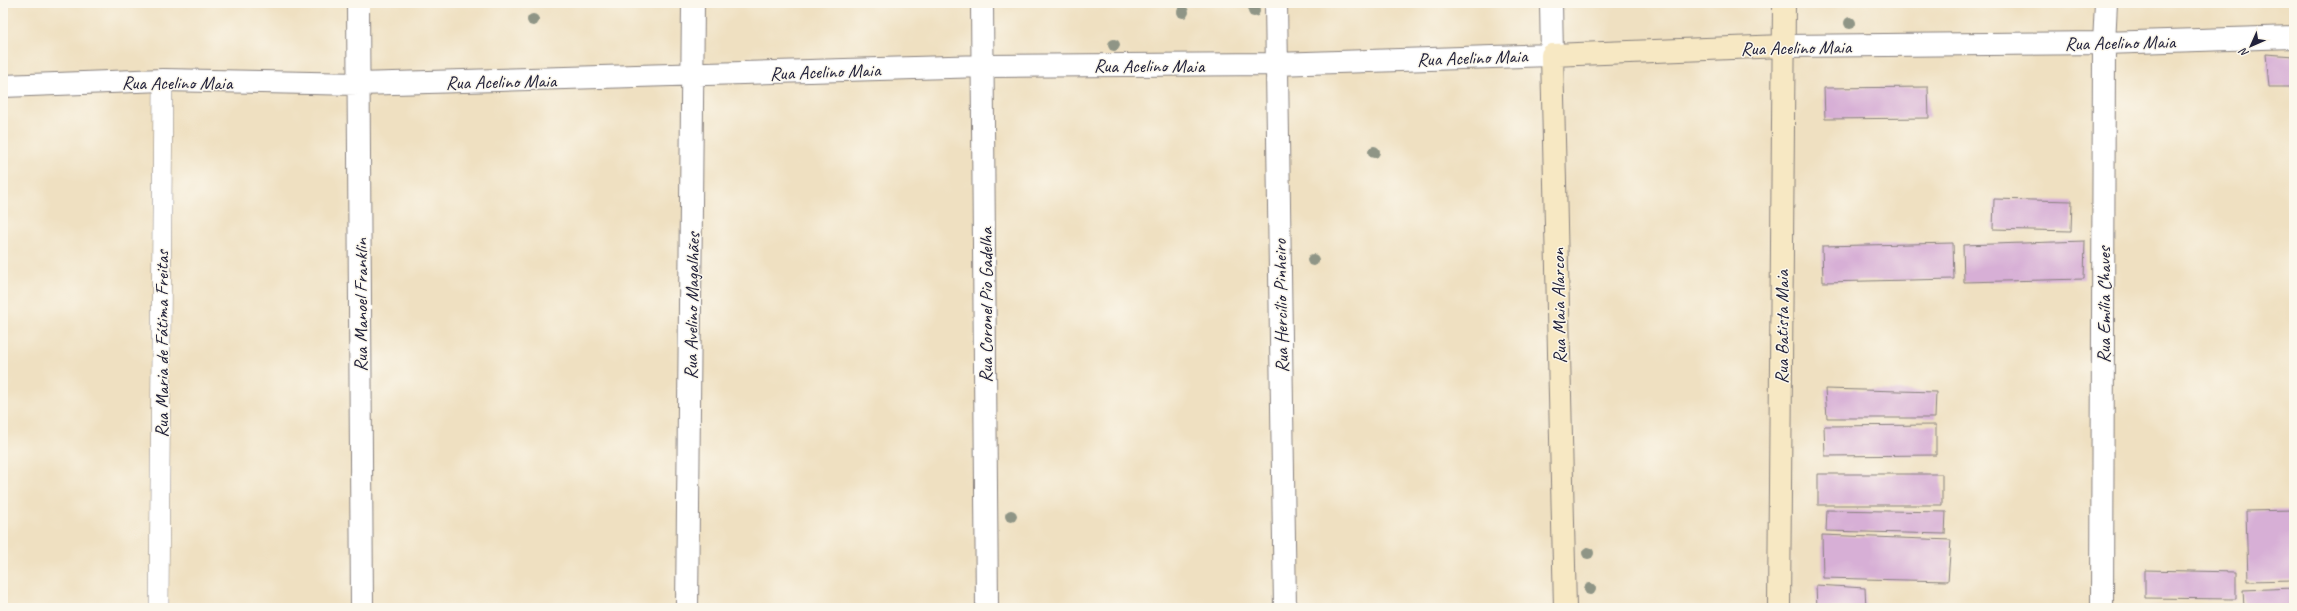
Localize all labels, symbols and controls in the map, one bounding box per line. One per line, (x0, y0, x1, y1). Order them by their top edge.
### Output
north arrow (2231, 26, 2271, 66)
street label: Rua Acelino Maia (2065, 30, 2177, 56)
street label: Rua Acelino Maia (1741, 35, 1853, 61)
street label: Rua Acelino Maia (1416, 44, 1529, 72)
text: N (2235, 44, 2251, 60)
street label: Rua Acelino Maia (1094, 54, 1206, 78)
street label: Rua Acelino Maia (769, 58, 882, 86)
street label: Rua Acelino Maia (446, 69, 558, 95)
street label: Rua Acelino Maia (122, 71, 234, 95)
street label: Rua Coronel Pio Gadelha (974, 226, 998, 383)
street label: Rua Avelino Magalhães (679, 230, 705, 380)
street label: Rua Manoel Franklin (349, 238, 373, 372)
street label: Rua Hercílio Pinheiro (1268, 238, 1294, 373)
street label: Rua Emília Chaves (2092, 244, 2116, 363)
street label: Rua Maia Alarcon (1546, 247, 1572, 364)
street label: Rua Maria de Fátima Freitas (150, 249, 174, 438)
street label: Rua Batista Maia (1770, 269, 1794, 384)

